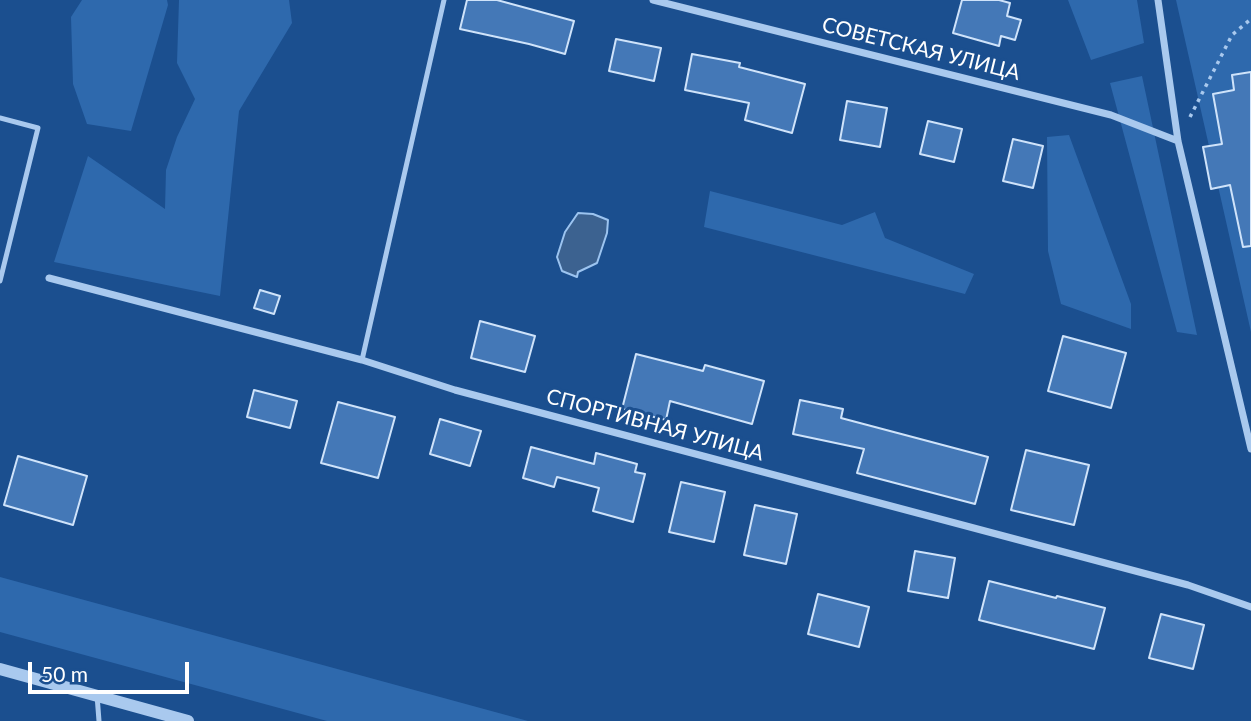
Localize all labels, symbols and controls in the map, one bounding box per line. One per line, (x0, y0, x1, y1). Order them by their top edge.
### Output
street label: СОВЕТСКАЯ УЛИЦА (819, 12, 1023, 86)
street label: СПОРТИВНАЯ УЛИЦА (543, 384, 767, 466)
scale bar (32, 648, 192, 692)
text: 50 m (41, 661, 88, 686)

